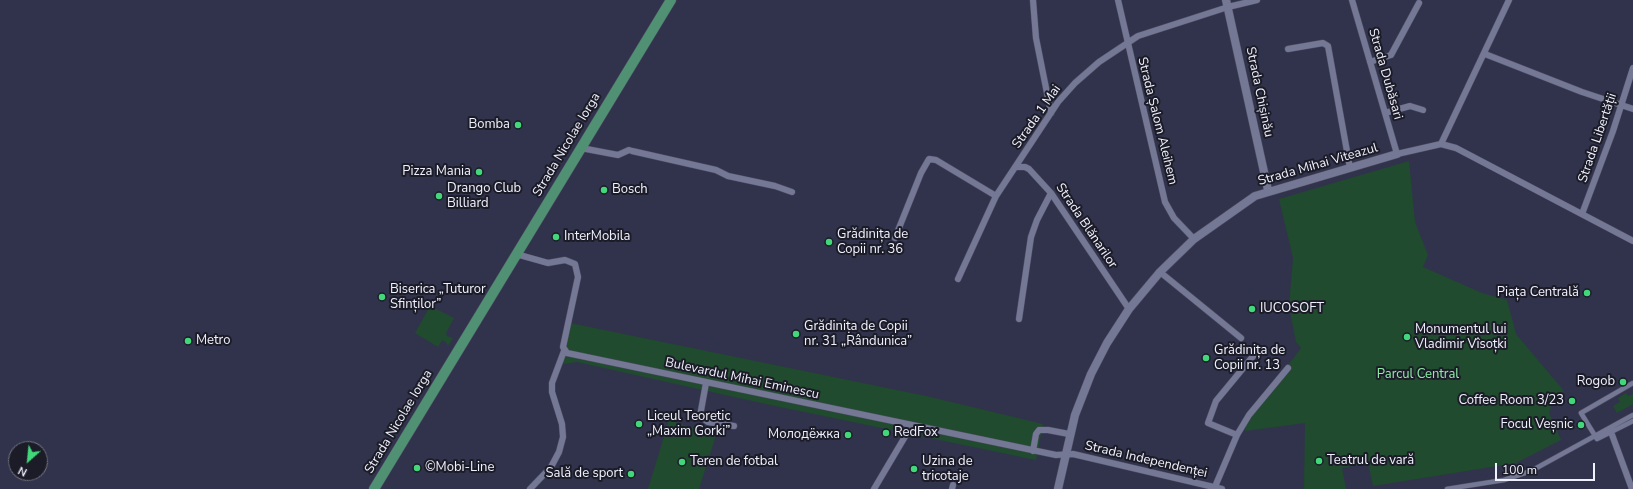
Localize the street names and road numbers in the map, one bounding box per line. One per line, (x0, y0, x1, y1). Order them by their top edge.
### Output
street label: Strada Dubăsari (1365, 27, 1405, 121)
street label: Strada Chișinău (1242, 45, 1276, 139)
street label: Strada Șalom Aleihem (1134, 56, 1180, 186)
street label: Strada 1 Mai (1009, 82, 1065, 152)
street label: Strada Nicolae Iorga (530, 90, 604, 200)
street label: Strada Libertății (1575, 91, 1621, 185)
street label: Strada Mihai Viteazul (1256, 140, 1380, 190)
street label: Strada Blănarilor (1052, 181, 1120, 271)
street label: Bulevardul Mihai Eminescu (664, 355, 820, 403)
street label: Strada Nicolae Iorga (362, 367, 436, 477)
street label: Strada Independenței (1083, 438, 1209, 482)

